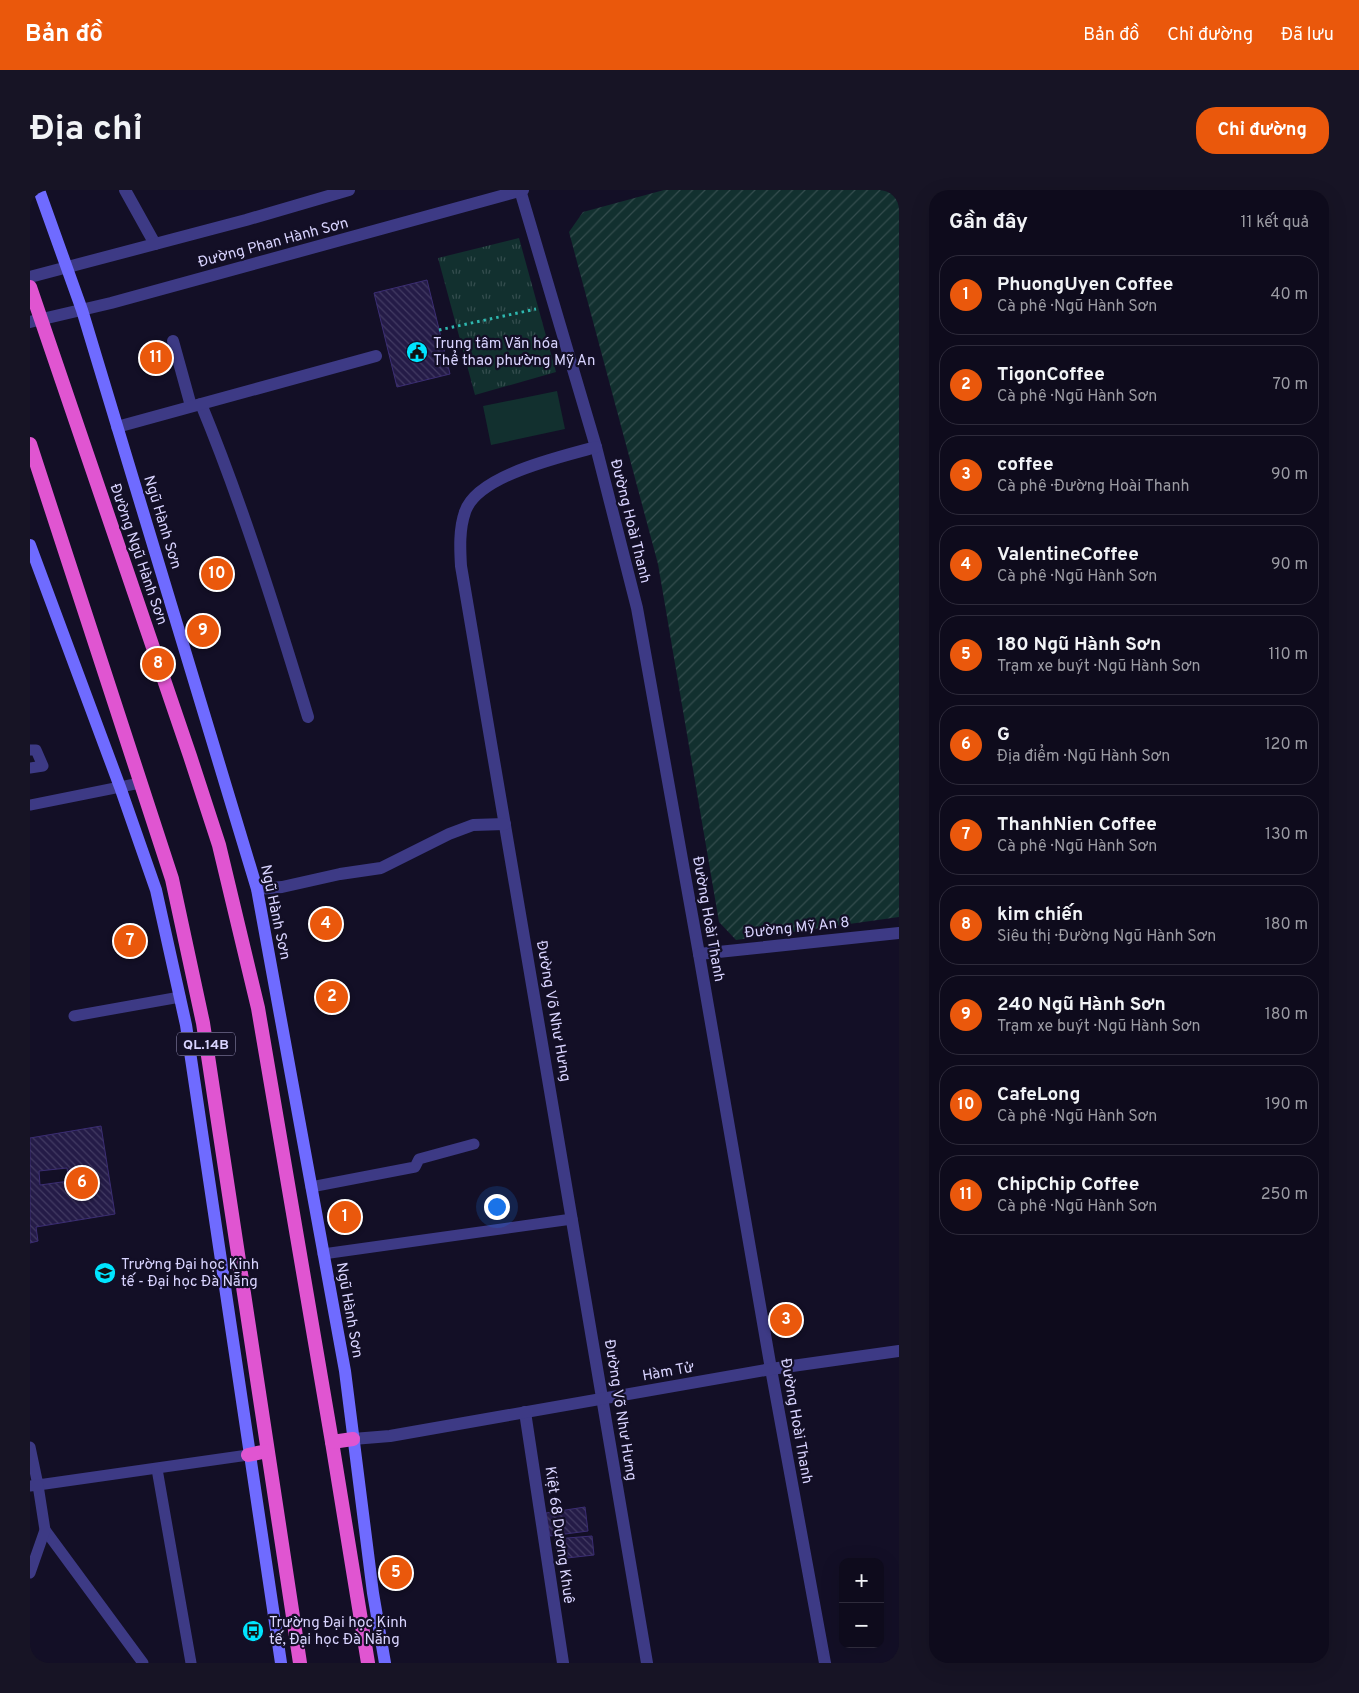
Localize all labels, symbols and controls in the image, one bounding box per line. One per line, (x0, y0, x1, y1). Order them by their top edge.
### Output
text: Bản đồ (25, 20, 103, 50)
text: Bản đồ (1083, 24, 1139, 47)
text: Chỉ đường (1167, 24, 1253, 47)
text: Đã lưu (1281, 24, 1334, 47)
button: Chỉ đường (1196, 107, 1329, 154)
text: Địa chỉ (30, 108, 143, 152)
text: Gần đây (949, 209, 1028, 236)
text: 11 kết quả (1241, 213, 1309, 233)
street label: Đường Phan Hành Sơn (196, 214, 351, 273)
text: PhuongUyen Coffee (997, 273, 1173, 297)
text: 1 (963, 285, 969, 305)
text: 40 m (1270, 285, 1308, 305)
text: Cà phê · Ngũ Hành Sơn (997, 297, 1157, 317)
place label: Trung tâm Văn hóa Thể thao phường Mỹ An (433, 335, 595, 371)
pin: 11 (140, 339, 172, 377)
public building icon: Trung tâm Văn hóa Thể thao phường Mỹ An (405, 340, 429, 364)
text: TigonCoffee (997, 363, 1105, 387)
text: 2 (961, 375, 971, 395)
text: 70 m (1273, 375, 1308, 395)
text: Cà phê · Ngũ Hành Sơn (997, 387, 1157, 407)
text: coffee (997, 453, 1054, 477)
street label: Đường Hoài Thanh (605, 457, 654, 585)
text: 3 (961, 465, 971, 485)
text: 90 m (1271, 465, 1308, 485)
street label: Ngũ Hành Sơn (138, 473, 185, 572)
text: Cà phê · Đường Hoài Thanh (997, 477, 1190, 497)
street label: Đường Ngũ Hành Sơn (104, 481, 171, 628)
text: ValentineCoffee (997, 543, 1139, 567)
pin: 10 (201, 555, 233, 593)
text: 4 (961, 555, 971, 575)
text: 90 m (1271, 555, 1308, 575)
text: Cà phê · Ngũ Hành Sơn (997, 567, 1157, 587)
pin: 9 (187, 612, 219, 650)
text: 180 Ngũ Hành Sơn (997, 633, 1161, 657)
pin: 8 (142, 645, 174, 683)
text: 5 (961, 645, 971, 665)
text: 110 m (1268, 645, 1308, 665)
text: Trạm xe buýt · Ngũ Hành Sơn (997, 657, 1201, 677)
text: G (997, 723, 1010, 747)
text: 6 (961, 735, 971, 755)
text: 120 m (1265, 735, 1308, 755)
text: Địa điểm · Ngũ Hành Sơn (997, 747, 1170, 767)
text: ThanhNien Coffee (997, 813, 1157, 837)
text: 7 (962, 825, 970, 845)
text: 130 m (1265, 825, 1308, 845)
text: Cà phê · Ngũ Hành Sơn (997, 837, 1157, 857)
street label: Đường Hoài Thanh (687, 855, 728, 983)
street label: Ngũ Hành Sơn (255, 863, 294, 962)
text: kim chiến (997, 903, 1083, 927)
pin: 4 (310, 905, 342, 943)
street label: Đường Mỹ An 8 (744, 914, 851, 943)
text: 8 (961, 915, 971, 935)
text: 180 m (1265, 915, 1308, 935)
pin: 7 (114, 922, 146, 960)
text: Siêu thị · Đường Ngũ Hành Sơn (997, 927, 1216, 947)
street label: Đường Võ Như Hưng (531, 939, 574, 1083)
pin: 2 (316, 978, 348, 1016)
text: 240 Ngũ Hành Sơn (997, 993, 1166, 1017)
text: 9 (961, 1005, 971, 1025)
text: 180 m (1265, 1005, 1308, 1025)
text: Trạm xe buýt · Ngũ Hành Sơn (997, 1017, 1201, 1037)
road number: QL.14B (177, 1032, 235, 1056)
text: CafeLong (997, 1083, 1080, 1107)
text: 10 (958, 1095, 974, 1115)
text: 190 m (1265, 1095, 1308, 1115)
text: Cà phê · Ngũ Hành Sơn (997, 1107, 1157, 1127)
pin: 6 (66, 1164, 98, 1202)
text: ChipChip Coffee (997, 1173, 1139, 1197)
text: 11 (960, 1185, 972, 1205)
text: 250 m (1261, 1185, 1308, 1205)
your location (484, 1194, 510, 1220)
text: Cà phê · Ngũ Hành Sơn (997, 1197, 1157, 1217)
pin: 1 (329, 1198, 361, 1236)
place label: Trường Đại học Kinh tế - Đại học Đà Nẵng (121, 1256, 259, 1292)
school or university icon: Trường Đại học Kinh tế - Đại học Đà Nẵng (93, 1261, 117, 1285)
street label: Ngũ Hành Sơn (331, 1261, 366, 1360)
pin: 3 (770, 1301, 802, 1339)
street label: Đường Võ Như Hưng (599, 1338, 640, 1482)
street label: Đường Hoài Thanh (775, 1357, 816, 1485)
street label: Hàm Tử (641, 1358, 696, 1386)
street label: Kiệt 68 Dương Khuê (539, 1465, 578, 1605)
pin: 5 (380, 1554, 412, 1592)
map controls (839, 1558, 884, 1648)
button: + (839, 1558, 884, 1603)
button: − (839, 1603, 884, 1648)
place label: Trường Đại học Kinh tế, Đại học Đà Nẵng (269, 1614, 407, 1650)
bus stop icon: Trường Đại học Kinh tế, Đại học Đà Nẵng (241, 1619, 265, 1643)

